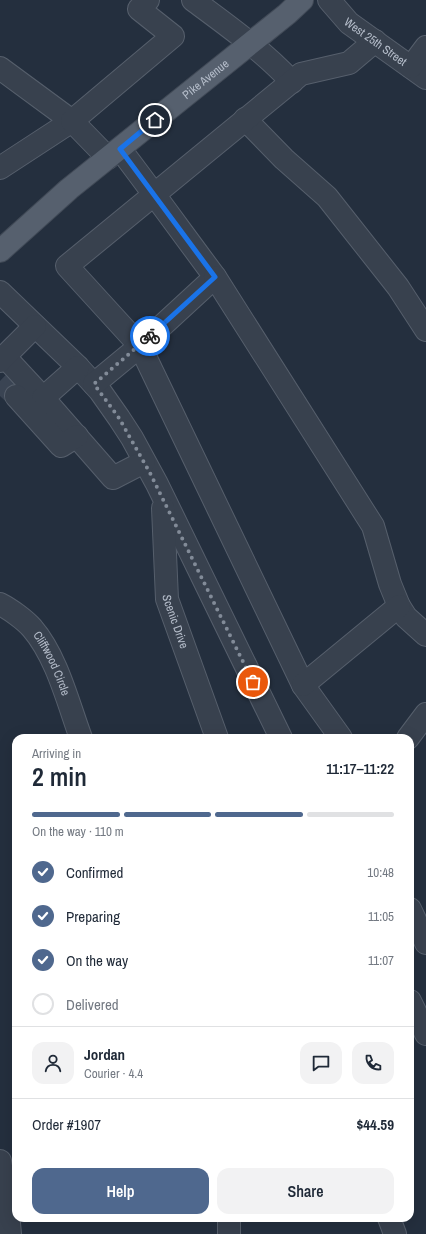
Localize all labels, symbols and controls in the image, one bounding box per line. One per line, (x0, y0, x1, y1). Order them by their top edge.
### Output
street label: West 25th Street (341, 14, 410, 70)
street label: Pike Avenue (179, 56, 232, 103)
pin (138, 103, 172, 137)
icon: home (144, 109, 166, 131)
courier (130, 316, 170, 356)
icon: bike (139, 325, 161, 347)
street label: Scenic Drive (159, 594, 192, 651)
street label: Cliffwood Circle (29, 628, 74, 698)
pin (236, 665, 270, 699)
icon: bag (242, 671, 264, 693)
text: Arriving in (32, 745, 81, 762)
text: 11:17–11:22 (326, 758, 394, 779)
text: 2 min (32, 759, 87, 794)
text: On the way · 110 m (32, 823, 124, 840)
icon: check (32, 861, 54, 883)
text: Confirmed (66, 862, 123, 883)
text: 10:48 (367, 864, 394, 881)
icon: check (32, 905, 54, 927)
text: Preparing (66, 906, 120, 927)
text: 11:05 (368, 908, 394, 925)
icon: check (32, 949, 54, 971)
text: On the way (66, 950, 128, 971)
text: 11:07 (368, 952, 394, 969)
text: Delivered (66, 994, 119, 1015)
button: person (32, 1042, 74, 1084)
button: chat (300, 1042, 342, 1084)
button: phone (352, 1042, 394, 1084)
text: Jordan (84, 1044, 125, 1065)
text: Courier · 4.4 (84, 1065, 143, 1082)
text: Order #1907 (32, 1114, 101, 1135)
text: $44.59 (356, 1114, 394, 1135)
button: Help (32, 1168, 209, 1214)
button: Share (217, 1168, 394, 1214)

